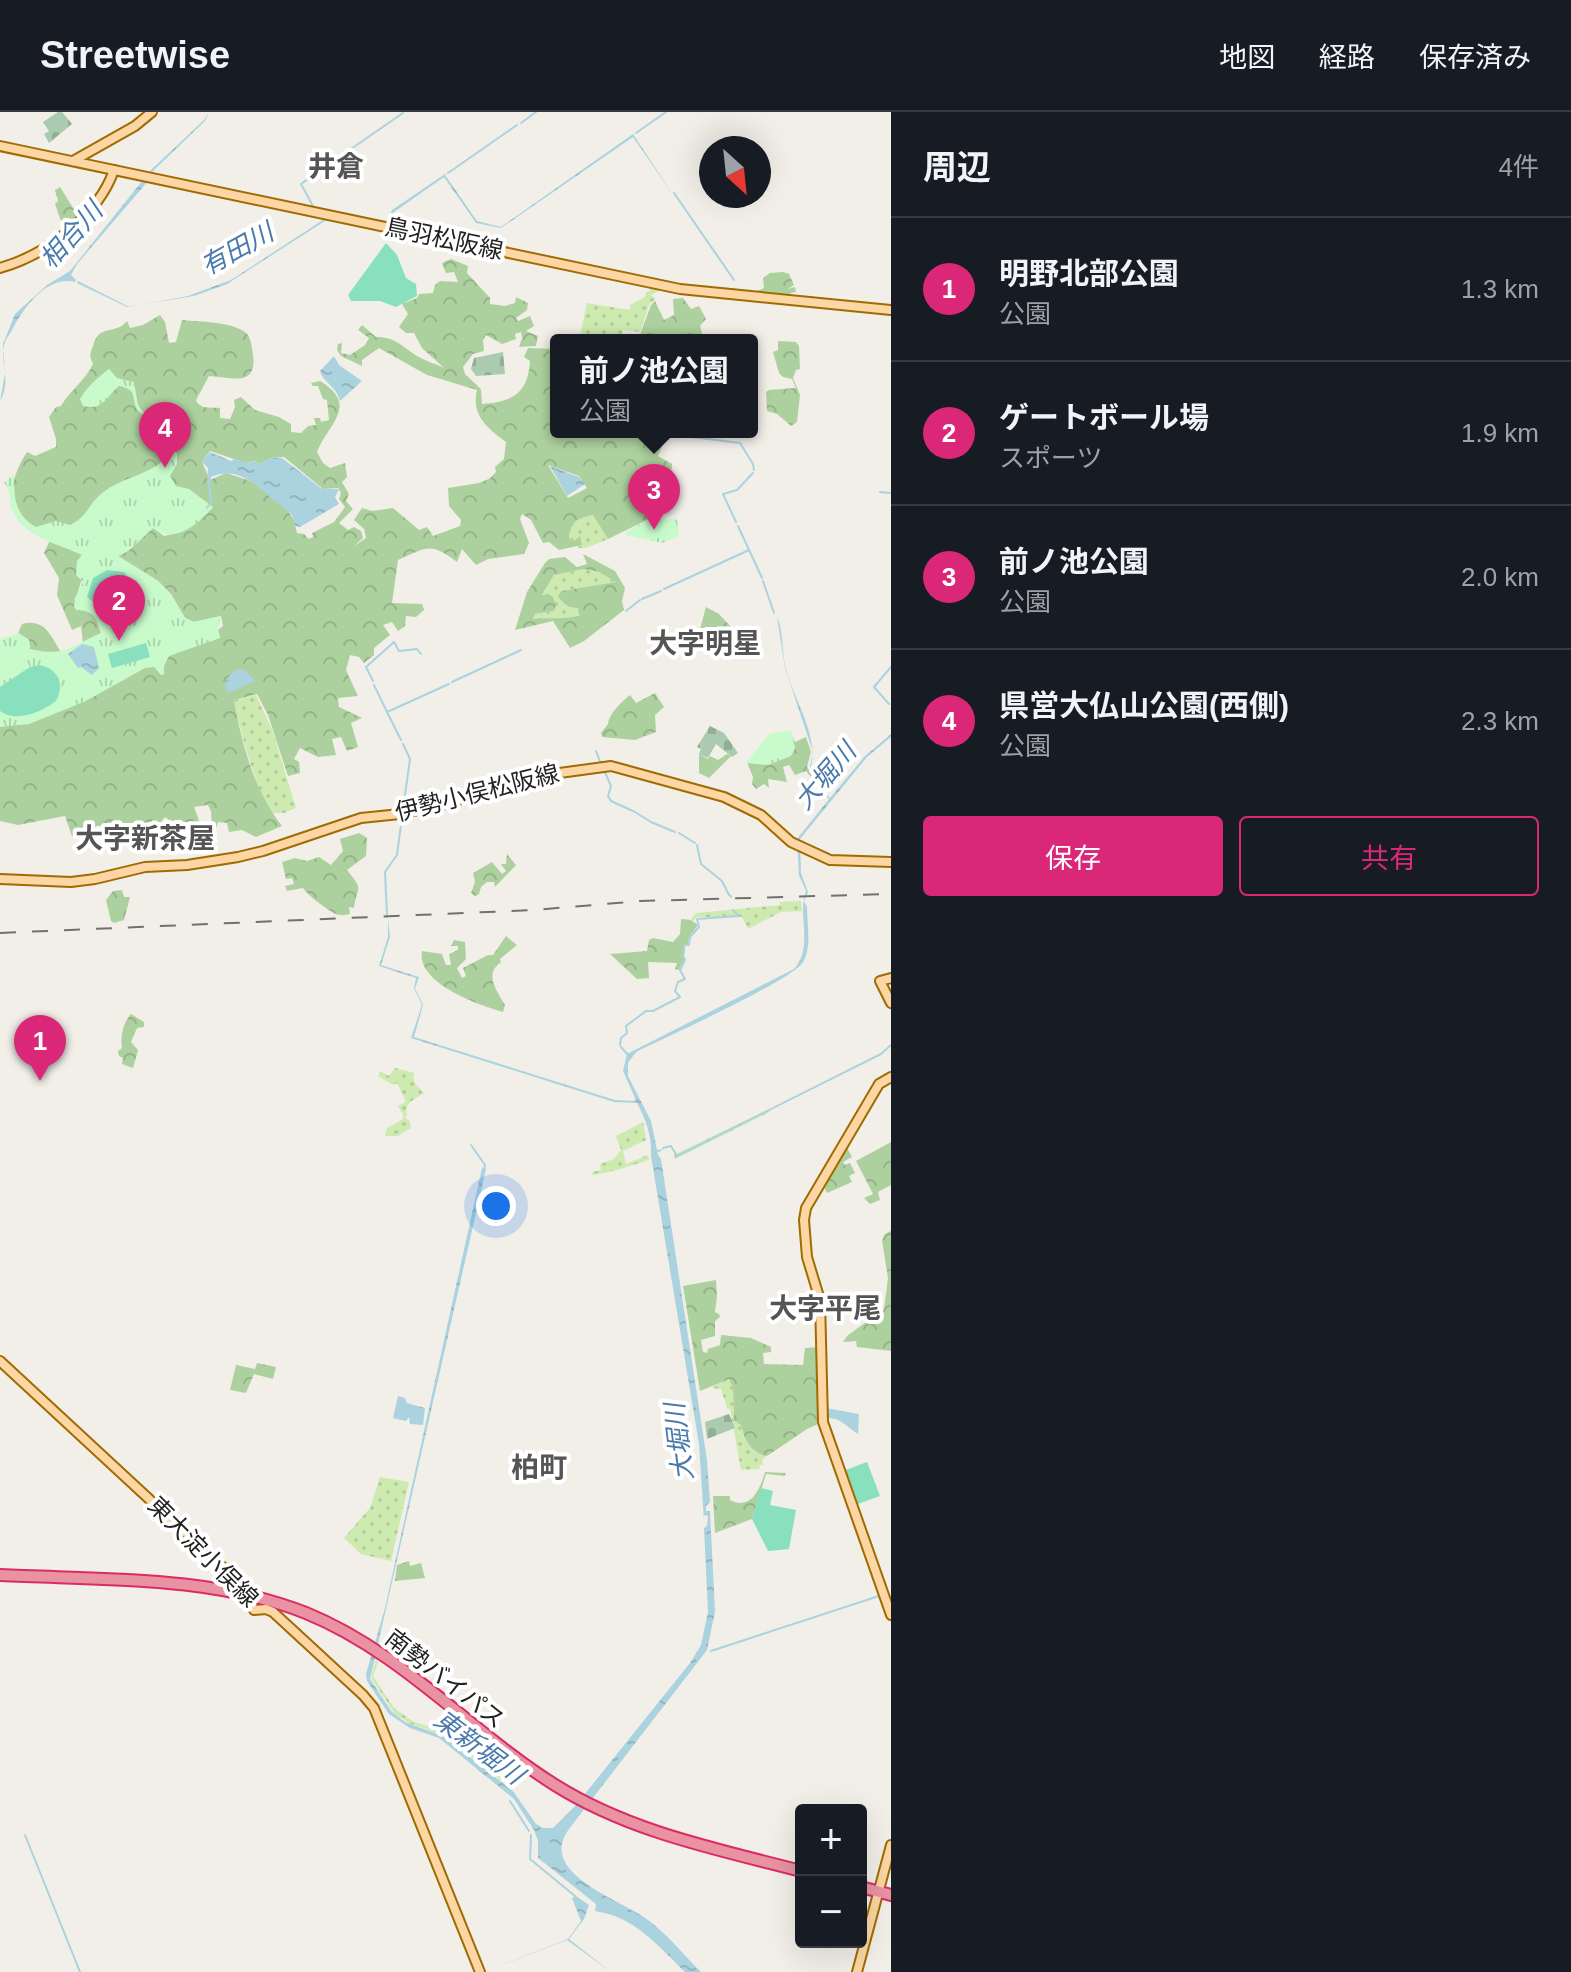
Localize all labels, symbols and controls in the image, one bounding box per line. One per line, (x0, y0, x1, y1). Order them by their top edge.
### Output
text: Streetwise (40, 34, 230, 76)
text: 地図 (1219, 42, 1275, 73)
text: 経路 (1319, 42, 1375, 73)
text: 保存済み (1419, 42, 1531, 73)
north arrow (699, 136, 771, 208)
text: 周辺 (923, 148, 991, 186)
district label: 井倉 (308, 151, 364, 182)
text: 4件 (1499, 152, 1539, 182)
water label: 相合川 (34, 194, 110, 274)
street label: 鳥羽松阪線 (383, 213, 506, 264)
water label: 有田川 (196, 216, 281, 281)
text: 明野北部公園 (999, 257, 1179, 290)
text: 1 (942, 274, 956, 304)
text: 1.3 km (1461, 274, 1539, 304)
text: 公園 (999, 299, 1051, 329)
popup (550, 334, 758, 438)
text: 前ノ池公園 (579, 354, 729, 387)
text: 公園 (579, 396, 631, 426)
text: ゲートボール場 (999, 401, 1209, 434)
pin: 4 (139, 402, 191, 468)
text: 2 (942, 418, 956, 448)
text: 1.9 km (1461, 418, 1539, 448)
text: スポーツ (999, 443, 1102, 473)
pin: 3 (628, 464, 680, 530)
text: 前ノ池公園 (999, 545, 1149, 578)
text: 3 (942, 562, 956, 592)
text: 2.0 km (1461, 562, 1539, 592)
pin: 2 (93, 575, 145, 641)
text: 公園 (999, 587, 1051, 617)
district label: 大字明星 (649, 628, 761, 659)
text: 県営大仏山公園(西側) (999, 689, 1289, 722)
text: 4 (942, 706, 956, 736)
text: 2.3 km (1461, 706, 1539, 736)
text: 公園 (999, 731, 1051, 761)
water label: 大堀川 (788, 734, 864, 815)
street label: 伊勢小俣松阪線 (392, 759, 562, 826)
button: 保存 (923, 816, 1223, 896)
button: 共有 (1239, 816, 1539, 896)
district label: 大字新茶屋 (75, 823, 215, 854)
pin: 1 (14, 1015, 66, 1081)
your location (476, 1186, 516, 1226)
district label: 大字平尾 (769, 1293, 881, 1324)
water label: 大堀川 (659, 1398, 699, 1483)
district label: 柏町 (511, 1452, 567, 1483)
street label: 東大淀小俣線 (143, 1491, 264, 1612)
street label: 南勢バイパス (380, 1624, 510, 1733)
water label: 東新堀川 (428, 1704, 532, 1792)
map controls (795, 1804, 867, 1948)
button: + (795, 1804, 867, 1876)
button: − (795, 1876, 867, 1948)

